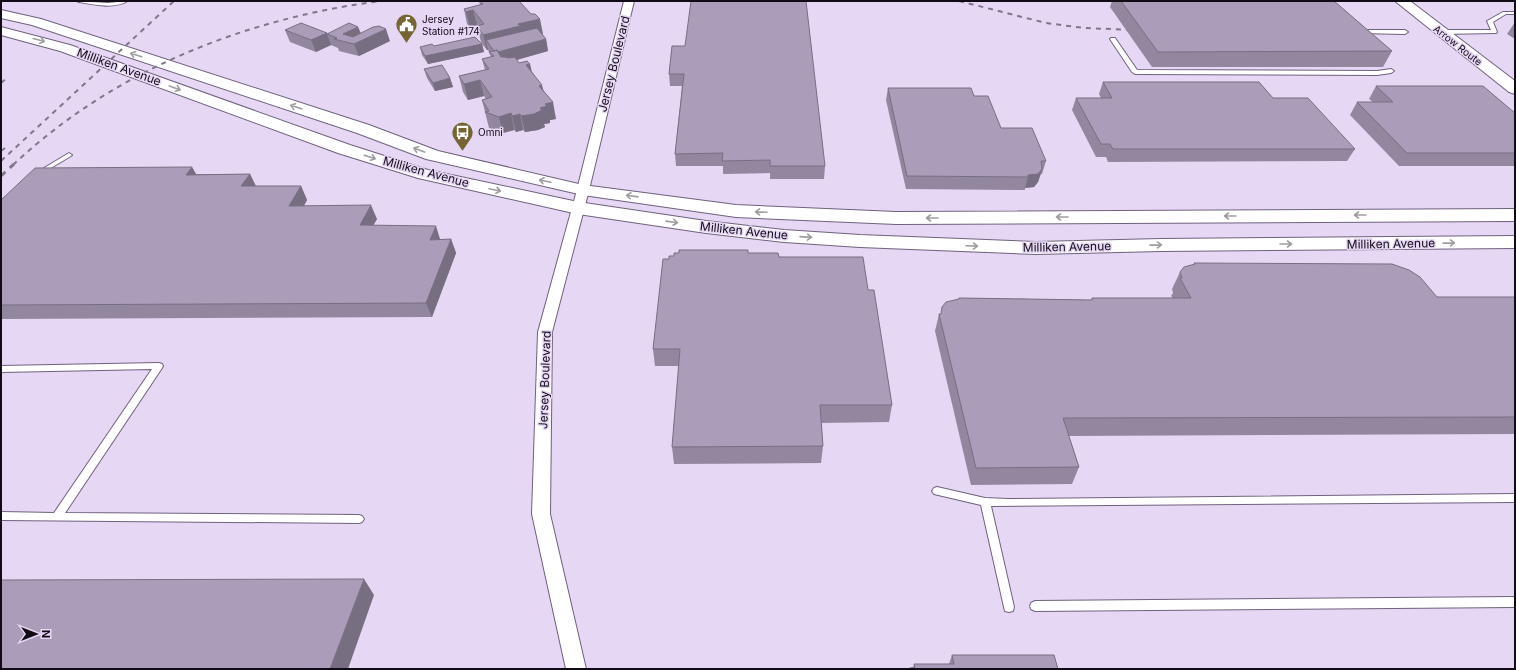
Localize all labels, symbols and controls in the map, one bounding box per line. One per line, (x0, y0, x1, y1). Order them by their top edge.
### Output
public building icon: Jersey Station #174 (393, 12, 419, 45)
place label: Jersey Station #174 (422, 13, 480, 37)
street label: Jersey Boulevard (594, 14, 633, 113)
street label: Arrow Route (1431, 22, 1485, 68)
one-way arrow (32, 37, 45, 45)
street label: Milliken Avenue (75, 44, 163, 89)
one-way arrow (130, 51, 143, 58)
one-way arrow (168, 84, 180, 92)
one-way arrow (290, 103, 303, 110)
bus stop icon: Omni (450, 119, 476, 152)
place label: Omni (478, 126, 503, 138)
one-way arrow (413, 145, 425, 153)
street label: Milliken Avenue (381, 153, 471, 190)
one-way arrow (363, 154, 376, 161)
one-way arrow (539, 177, 552, 185)
one-way arrow (489, 186, 502, 194)
one-way arrow (626, 192, 639, 200)
one-way arrow (755, 208, 768, 216)
one-way arrow (1224, 212, 1237, 220)
one-way arrow (1354, 212, 1367, 219)
one-way arrow (1056, 213, 1069, 221)
one-way arrow (926, 214, 939, 221)
one-way arrow (665, 218, 678, 226)
street label: Milliken Avenue (699, 218, 789, 243)
one-way arrow (799, 234, 812, 241)
street label: Milliken Avenue (1347, 235, 1435, 252)
street label: Milliken Avenue (1023, 238, 1111, 255)
one-way arrow (1442, 239, 1455, 247)
one-way arrow (1279, 240, 1292, 248)
one-way arrow (1149, 241, 1162, 249)
one-way arrow (965, 242, 978, 250)
street label: Jersey Boulevard (535, 331, 554, 429)
north arrow (16, 614, 56, 654)
text: N (39, 630, 53, 638)

